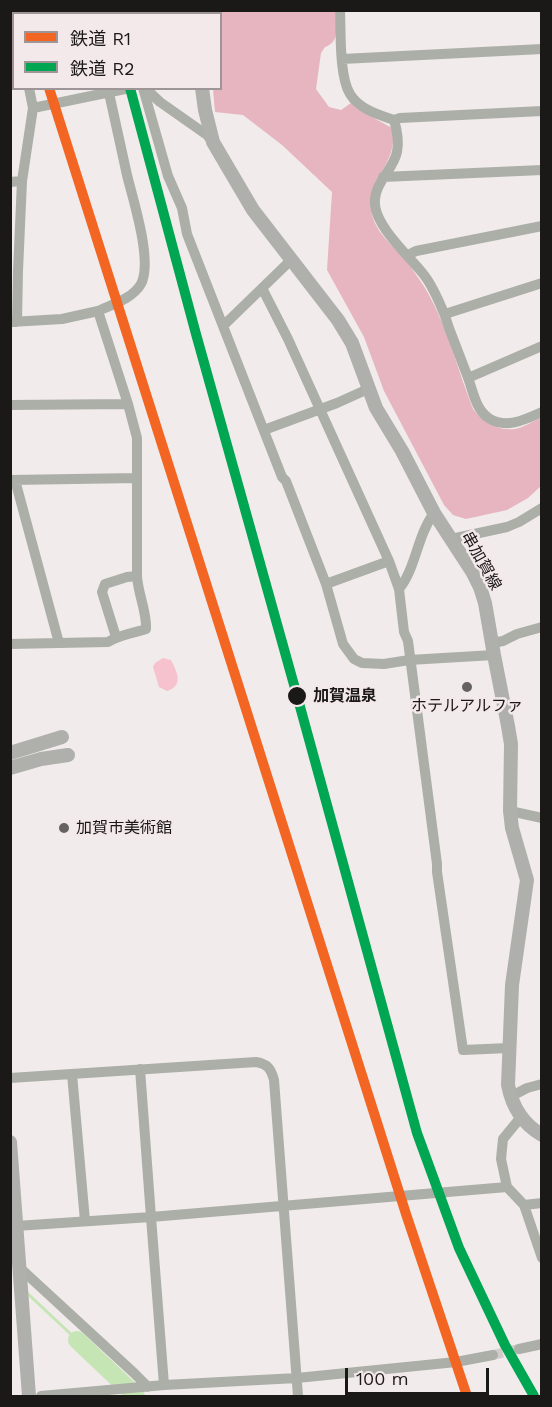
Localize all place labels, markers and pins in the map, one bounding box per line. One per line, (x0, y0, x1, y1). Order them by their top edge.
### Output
marker: ホテルアルファ (460, 680, 474, 694)
marker: 加賀温泉 (286, 685, 308, 707)
place label: 加賀温泉 (313, 686, 377, 706)
place label: ホテルアルファ (411, 696, 523, 716)
place label: 加賀市美術館 (76, 818, 172, 838)
marker: 加賀市美術館 (57, 821, 71, 835)

